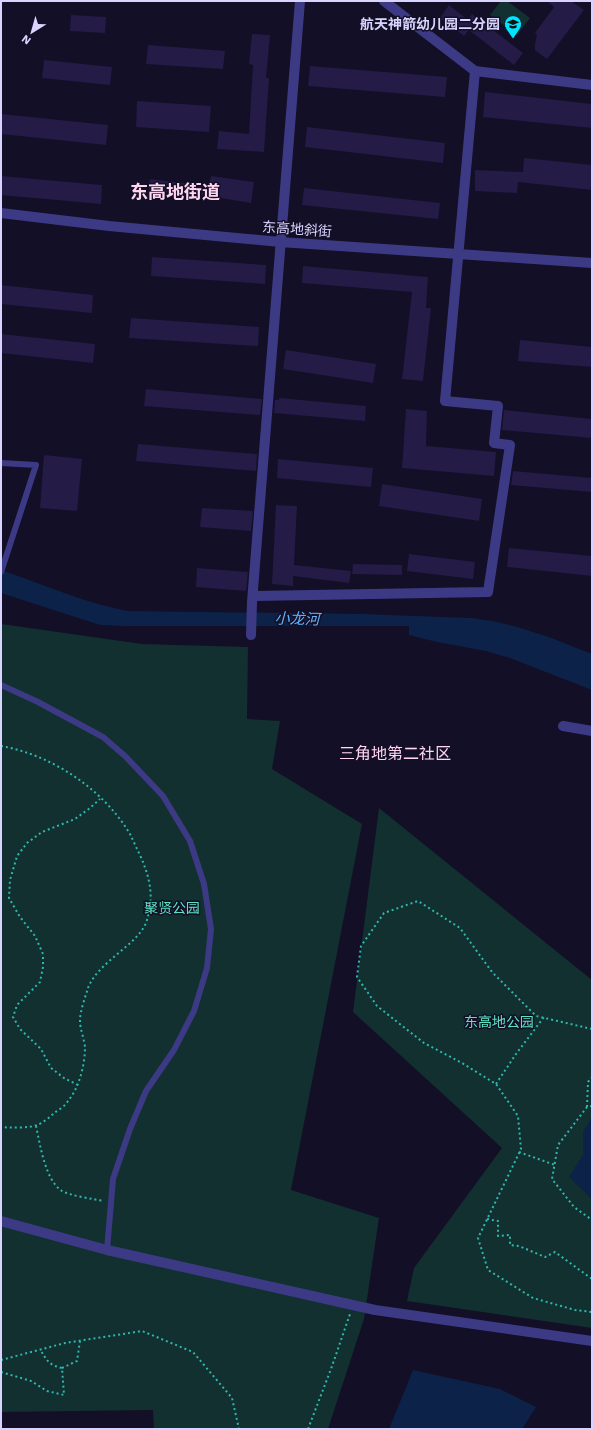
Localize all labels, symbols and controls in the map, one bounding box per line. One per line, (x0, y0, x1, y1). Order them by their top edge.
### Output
north arrow (12, 12, 52, 52)
school or university icon: 航天神箭幼儿园二分园 (503, 14, 523, 39)
place label: 航天神箭幼儿园二分园 (360, 16, 500, 32)
text: N (19, 32, 33, 47)
district label: 东高地街道 (130, 181, 220, 202)
street label: 东高地斜街 (262, 219, 332, 239)
water label: 小龙河 (274, 610, 323, 628)
district label: 三角地第二社区 (339, 744, 451, 763)
park label: 聚贤公园 (144, 900, 200, 916)
park label: 东高地公园 (464, 1014, 534, 1030)

